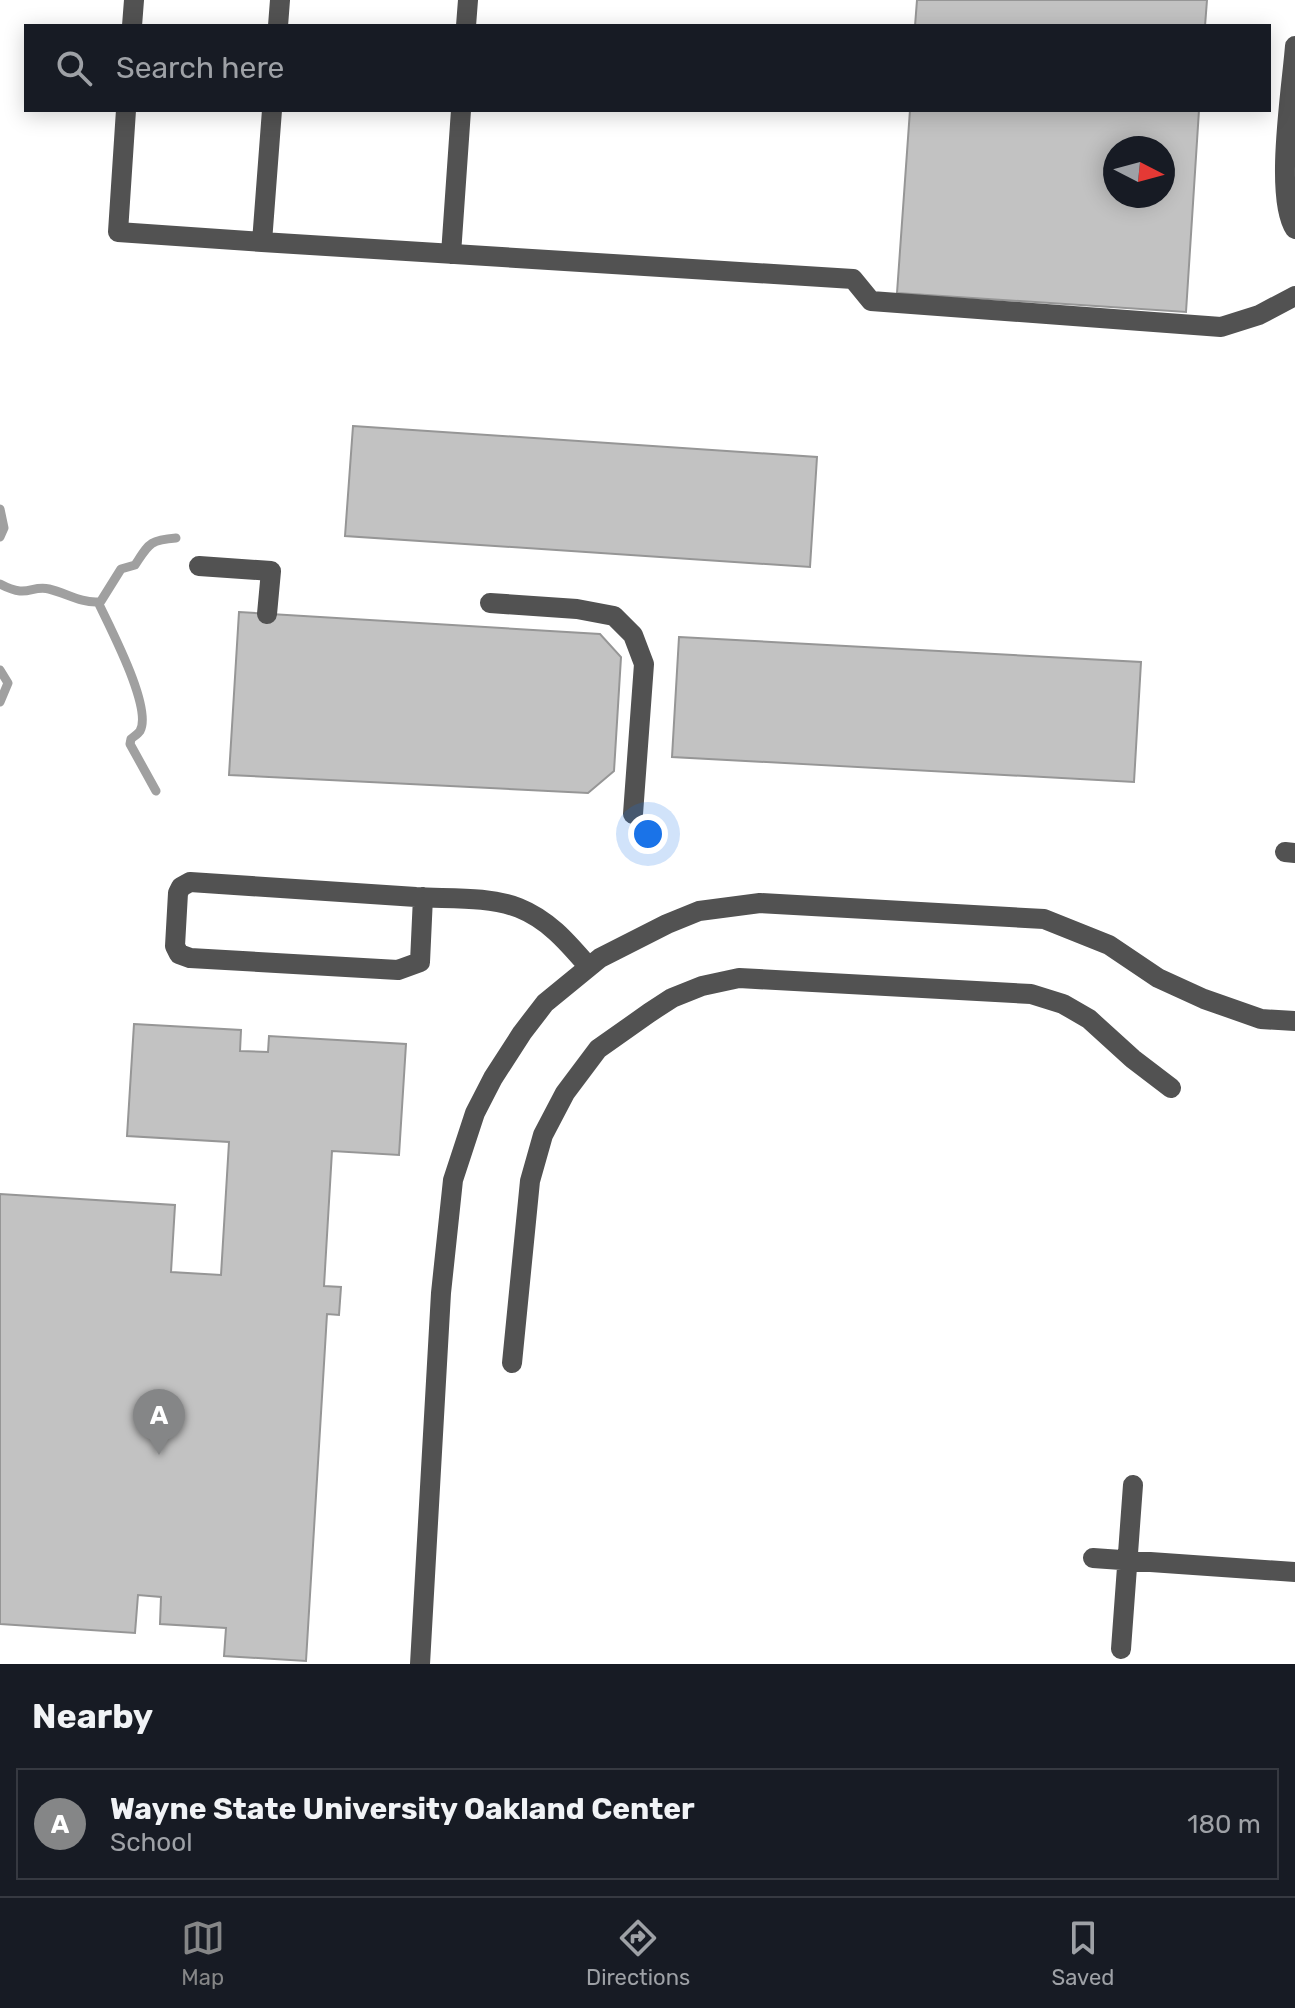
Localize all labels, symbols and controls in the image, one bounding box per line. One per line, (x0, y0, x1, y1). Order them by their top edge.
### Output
search box (24, 24, 1271, 112)
icon: search (52, 46, 96, 90)
text: Search here (116, 50, 284, 86)
north arrow (1103, 136, 1175, 208)
your location (628, 814, 668, 854)
pin: A (133, 1389, 185, 1455)
text: Nearby (32, 1696, 153, 1737)
text: Wayne State University Oakland Center (110, 1791, 695, 1827)
text: A (51, 1809, 69, 1840)
text: 180 m (1187, 1809, 1261, 1840)
text: School (110, 1827, 193, 1858)
tab: Map (181, 1916, 225, 1991)
tab: Directions (586, 1916, 690, 1991)
tab: Saved (1052, 1916, 1114, 1991)

